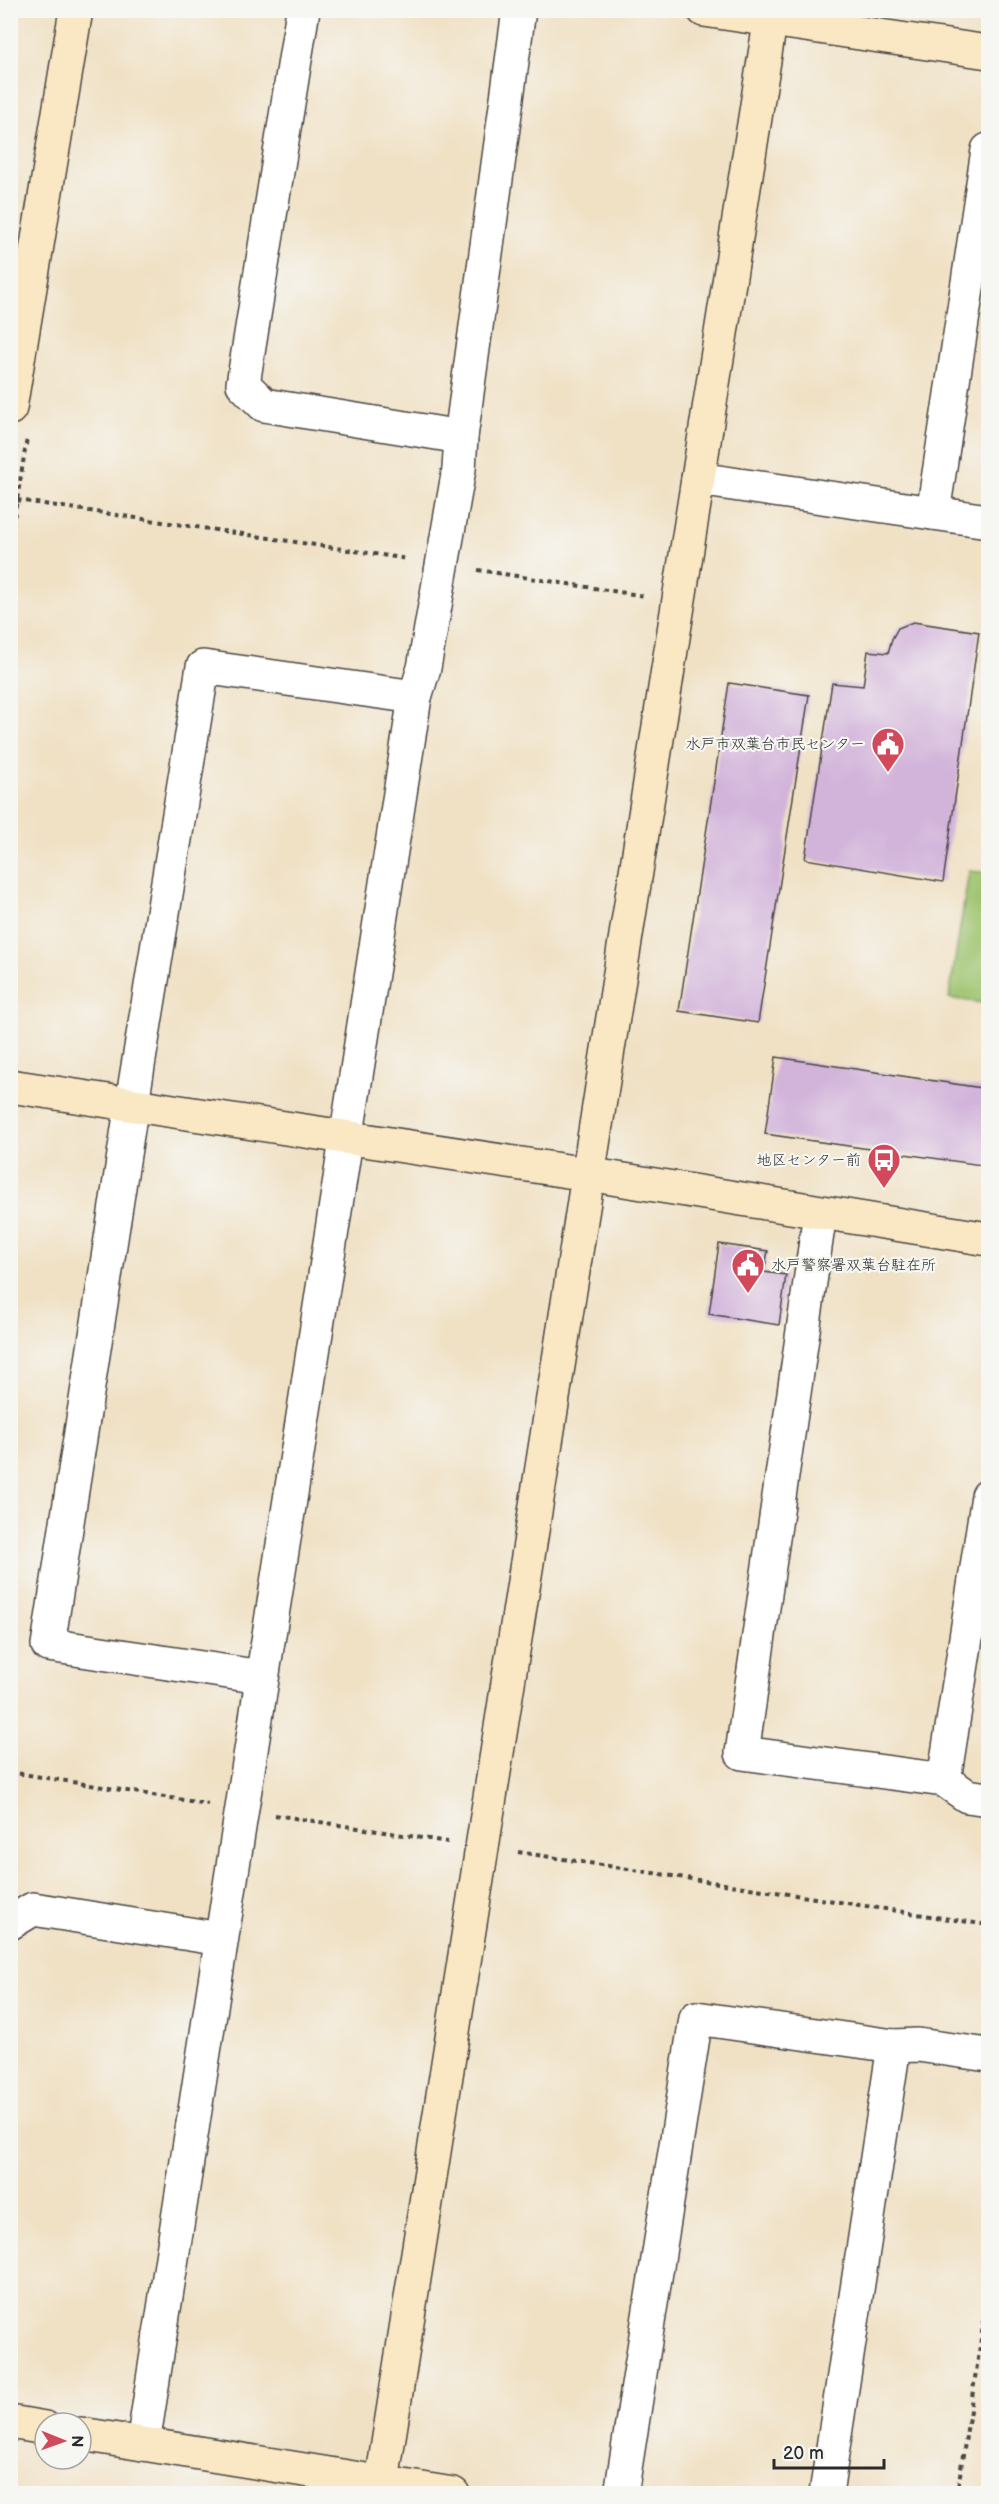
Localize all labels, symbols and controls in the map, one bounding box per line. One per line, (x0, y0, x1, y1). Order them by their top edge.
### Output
public building icon: 水戸市双葉台市民センター (870, 726, 906, 773)
place label: 水戸市双葉台市民センター (686, 735, 865, 754)
bus stop icon: 地区センター前 (866, 1142, 902, 1189)
place label: 地区センター前 (757, 1151, 861, 1170)
public building icon: 水戸警察署双葉台駐在所 (730, 1247, 766, 1294)
place label: 水戸警察署双葉台駐在所 (771, 1256, 936, 1275)
north arrow (33, 2411, 93, 2471)
scale bar (774, 2432, 884, 2470)
text: N (67, 2435, 86, 2447)
text: 20 m (783, 2443, 824, 2464)

